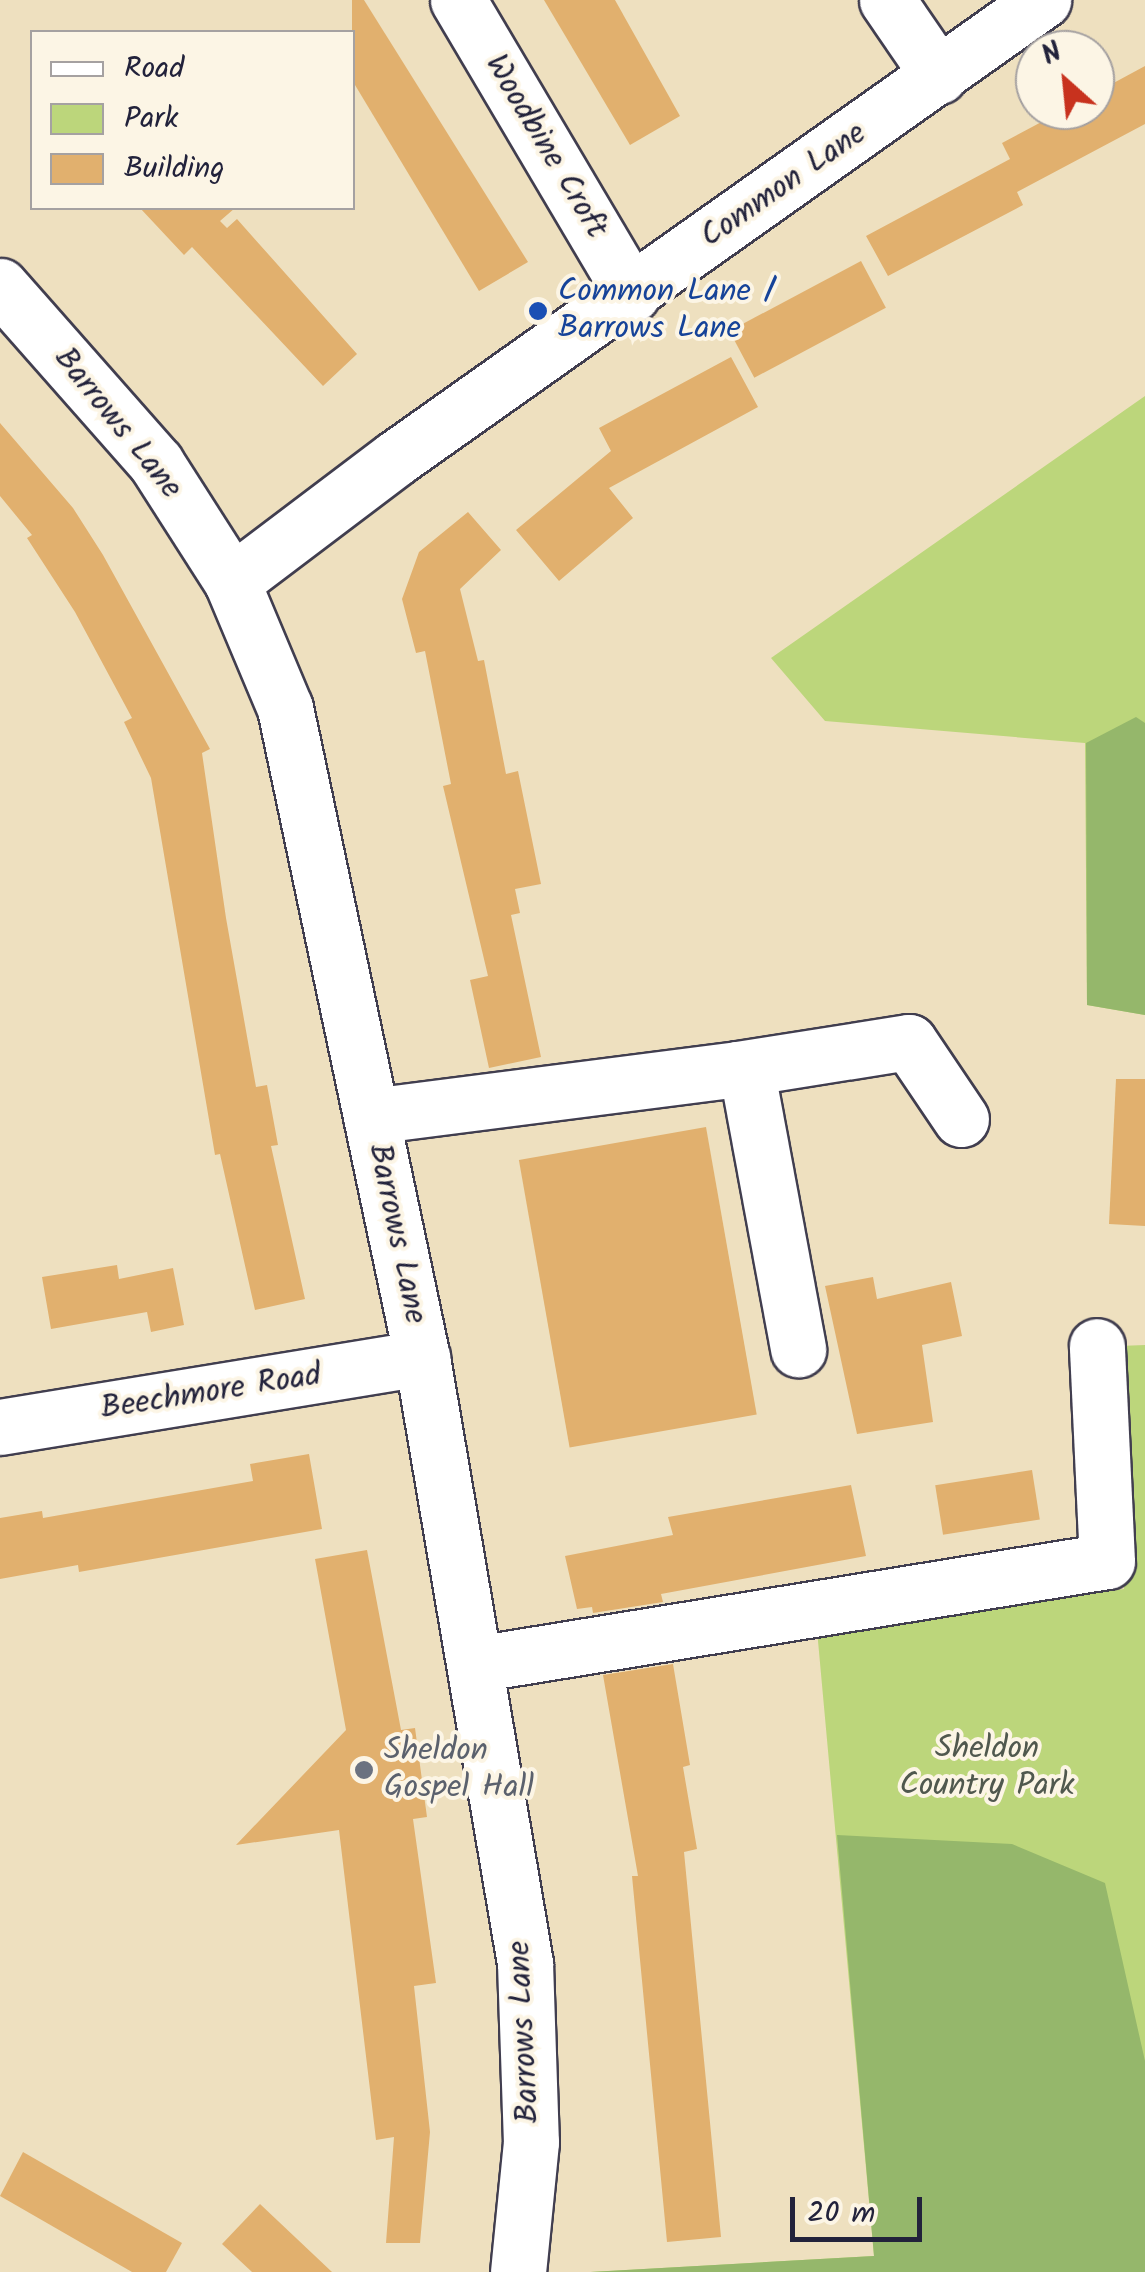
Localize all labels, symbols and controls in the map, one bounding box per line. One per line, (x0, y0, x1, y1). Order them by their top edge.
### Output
legend (30, 30, 355, 210)
north arrow (1015, 30, 1115, 130)
text: N (1034, 31, 1070, 79)
text: Road (124, 45, 184, 93)
street label: Woodbine Croft (475, 48, 615, 246)
text: Park (124, 95, 178, 143)
street label: Common Lane (694, 115, 874, 257)
text: Building (124, 145, 224, 193)
place label: Common Lane / Barrows Lane (558, 274, 775, 349)
marker: Common Lane / Barrows Lane (527, 300, 549, 322)
street label: Barrows Lane (44, 341, 190, 507)
street label: Barrows Lane (358, 1141, 434, 1327)
street label: Beechmore Road (98, 1357, 324, 1429)
park label: Sheldon Country Park (900, 1731, 1074, 1806)
place label: Sheldon Gospel Hall (384, 1733, 534, 1808)
marker: Sheldon Gospel Hall (353, 1759, 375, 1781)
street label: Barrows Lane (501, 1940, 549, 2124)
scale bar (795, 2177, 928, 2239)
text: 20 m (807, 2190, 875, 2238)

